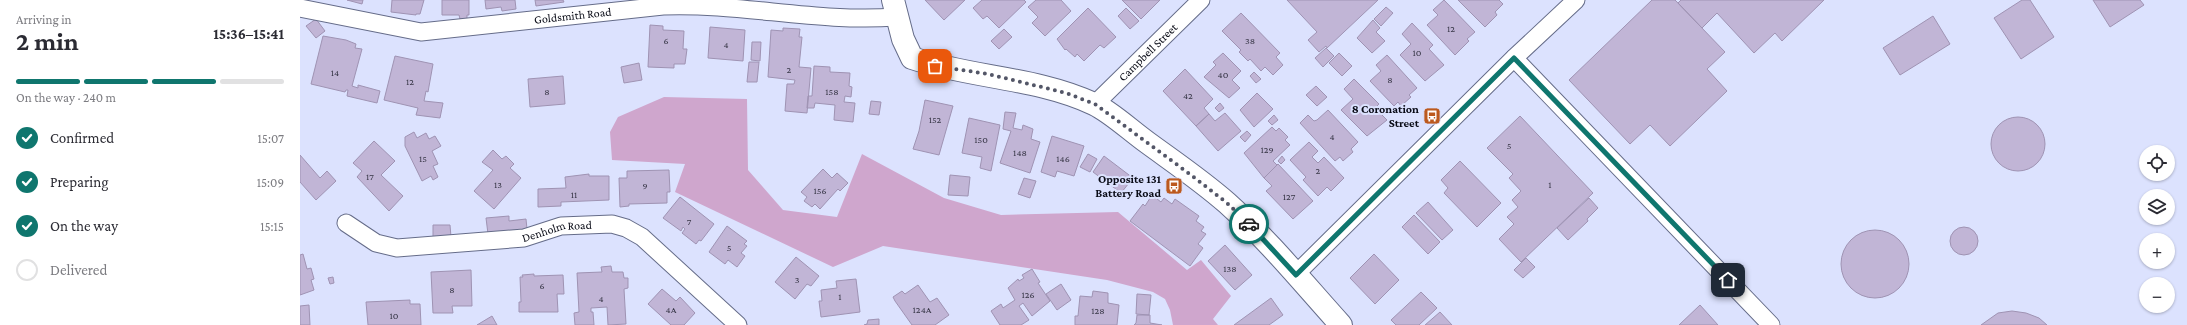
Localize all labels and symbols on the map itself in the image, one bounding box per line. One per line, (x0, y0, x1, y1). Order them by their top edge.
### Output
street label: Goldsmith Road (533, 5, 613, 27)
street label: Campbell Street (1116, 20, 1181, 84)
house number: 12 (1447, 23, 1455, 34)
house number: 6 (663, 35, 669, 46)
house number: 38 (1245, 35, 1255, 46)
house number: 4 (723, 39, 729, 50)
house number: 10 (1413, 47, 1422, 58)
pin (918, 49, 952, 83)
house number: 2 (787, 64, 792, 75)
house number: 14 (331, 67, 339, 78)
house number: 40 (1218, 69, 1229, 80)
house number: 8 (1387, 74, 1393, 85)
house number: 12 (406, 76, 414, 87)
house number: 8 (544, 86, 550, 97)
house number: 158 (825, 86, 839, 97)
house number: 42 (1183, 90, 1193, 101)
place label: 8 Coronation Street (1352, 102, 1420, 130)
bus stop icon: 8 Coronation Street (1422, 106, 1442, 126)
house number: 152 (929, 114, 942, 125)
house number: 4 (1329, 131, 1335, 142)
house number: 150 (974, 134, 988, 145)
house number: 5 (1507, 140, 1512, 151)
house number: 129 (1260, 144, 1274, 155)
house number: 148 (1013, 147, 1027, 158)
house number: 15 (419, 153, 427, 164)
house number: 146 (1056, 153, 1070, 164)
house number: 2 (1316, 165, 1321, 176)
house number: 17 (366, 171, 374, 182)
place label: Opposite 131 Battery Road (1095, 172, 1162, 200)
bus stop icon: Opposite 131 Battery Road (1164, 176, 1184, 196)
house number: 13 (494, 179, 502, 190)
house number: 1 (1548, 179, 1552, 190)
house number: 9 (642, 180, 648, 191)
house number: 156 (813, 185, 827, 196)
house number: 11 (571, 189, 577, 200)
house number: 127 (1283, 191, 1296, 202)
courier (1229, 204, 1269, 244)
house number: 7 (687, 216, 692, 227)
street label: Denholm Road (520, 218, 593, 245)
house number: 5 (727, 242, 732, 253)
house number: 138 (1223, 263, 1237, 274)
pin (1711, 263, 1745, 297)
house number: 3 (795, 274, 800, 285)
house number: 6 (539, 280, 545, 291)
house number: 8 (449, 284, 455, 295)
house number: 126 (1021, 289, 1035, 300)
house number: 1 (838, 291, 842, 302)
house number: 4 (598, 293, 604, 304)
house number: 4A (666, 304, 677, 315)
house number: 124A (913, 304, 932, 315)
house number: 128 (1091, 305, 1105, 316)
house number: 10 (390, 310, 399, 321)

